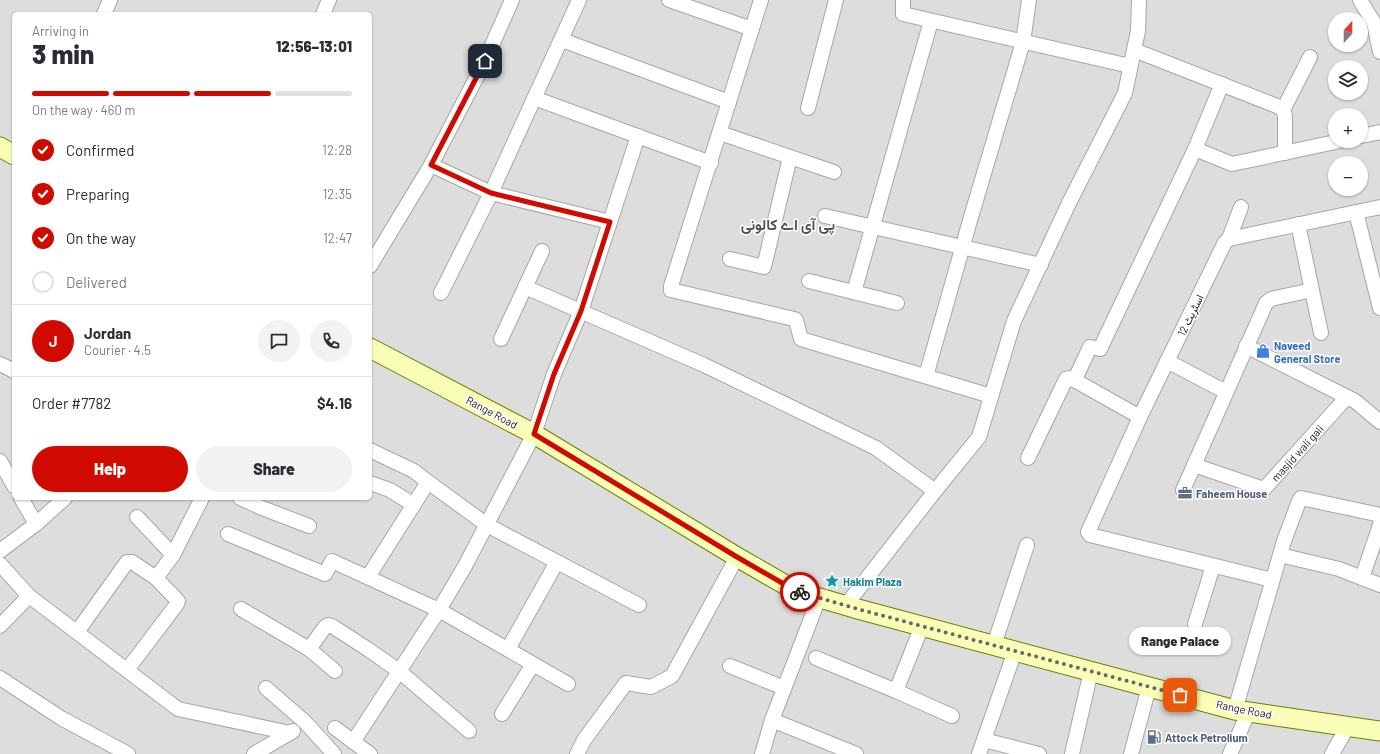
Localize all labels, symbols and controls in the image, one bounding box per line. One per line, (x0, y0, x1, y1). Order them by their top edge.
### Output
north arrow (1328, 12, 1368, 52)
map controls (1328, 12, 1368, 196)
text: Arriving in (32, 23, 89, 39)
text: 12:56–13:01 (276, 37, 352, 55)
text: 3 min (32, 38, 94, 69)
pin (468, 44, 502, 78)
icon: home (474, 50, 496, 72)
button: layers (1328, 60, 1368, 100)
text: On the way · 460 m (32, 102, 135, 118)
button: + (1328, 108, 1368, 148)
icon: check (32, 139, 54, 161)
text: Confirmed (66, 141, 134, 159)
text: 12:28 (322, 142, 352, 158)
button: − (1328, 156, 1368, 196)
icon: check (32, 183, 54, 205)
text: Preparing (66, 185, 130, 203)
text: 12:35 (323, 186, 352, 202)
district label: پی آی اے کالونی (741, 215, 835, 235)
icon: check (32, 227, 54, 249)
text: On the way (66, 229, 136, 247)
text: 12:47 (323, 230, 352, 246)
text: Delivered (66, 273, 127, 291)
street label: اسٹریٹ 12 (1174, 292, 1207, 338)
button: chat (258, 320, 300, 362)
button: phone (310, 320, 352, 362)
text: Jordan (84, 324, 131, 342)
text: J (49, 332, 57, 350)
place label: Naveed General Store (1274, 339, 1340, 365)
text: Courier · 4.5 (84, 342, 151, 358)
shop icon: Naveed General Store (1255, 343, 1271, 359)
street label: Range Road (464, 393, 520, 431)
text: Order #7782 (32, 394, 111, 412)
text: $4.16 (317, 394, 352, 412)
street label: masjid wali gali (1268, 422, 1326, 484)
button: Help (32, 446, 188, 492)
button: Share (196, 446, 352, 492)
office icon: Faheem House (1177, 485, 1193, 501)
place label: Faheem House (1196, 487, 1267, 500)
courier (780, 572, 820, 612)
place icon: Hakim Plaza (824, 573, 840, 589)
place label: Hakim Plaza (843, 575, 902, 588)
icon: bike (789, 581, 811, 603)
callout: Range Palace (1129, 627, 1231, 655)
text: Range Palace (1141, 633, 1219, 649)
pin (1163, 678, 1197, 712)
icon: bag (1169, 684, 1191, 706)
street label: Range Road (1215, 697, 1273, 721)
fuel station icon: Attock Petrolium (1146, 729, 1162, 745)
place label: Attock Petrolium (1165, 731, 1248, 744)

